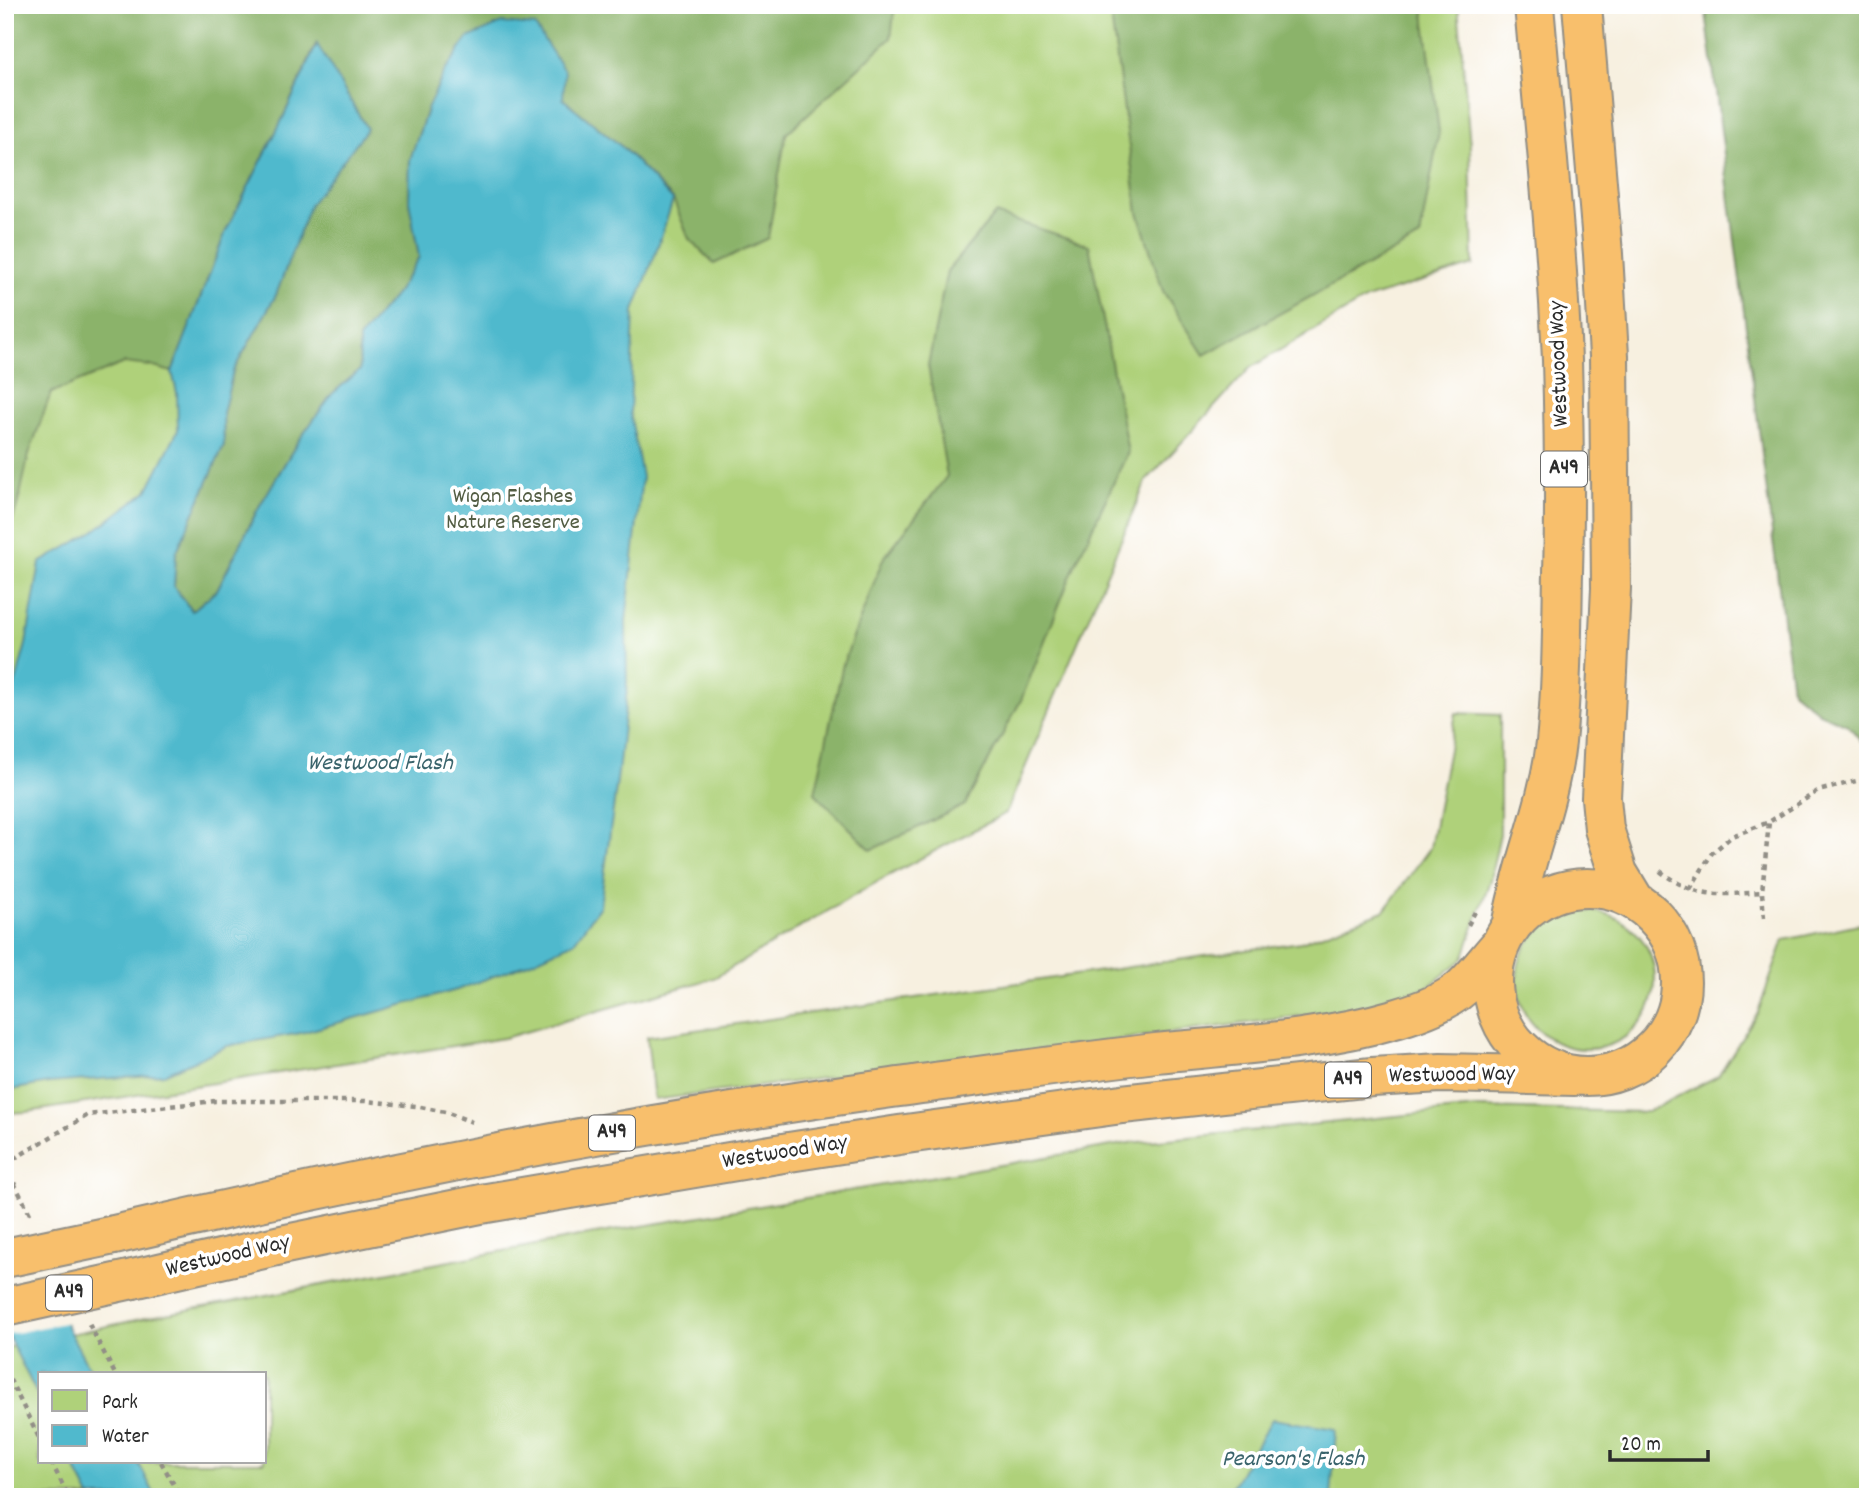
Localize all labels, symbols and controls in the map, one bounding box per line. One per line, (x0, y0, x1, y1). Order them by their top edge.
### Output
street label: Westwood Way (1541, 300, 1579, 428)
road number: A49 (1541, 452, 1587, 486)
park label: Wigan Flashes Nature Reserve (446, 481, 580, 540)
water label: Westwood Flash (307, 747, 454, 781)
street label: Westwood Way (1389, 1058, 1516, 1094)
road number: A49 (1325, 1062, 1371, 1098)
road number: A49 (589, 1116, 635, 1150)
street label: Westwood Way (720, 1127, 851, 1179)
street label: Westwood Way (163, 1227, 294, 1287)
road number: A49 (46, 1276, 92, 1310)
legend (38, 1372, 266, 1464)
text: Park (102, 1389, 138, 1419)
scale bar (1610, 1418, 1708, 1462)
text: Water (102, 1423, 149, 1453)
text: 20 m (1621, 1431, 1661, 1461)
water label: Pearson's Flash (1222, 1443, 1365, 1477)

